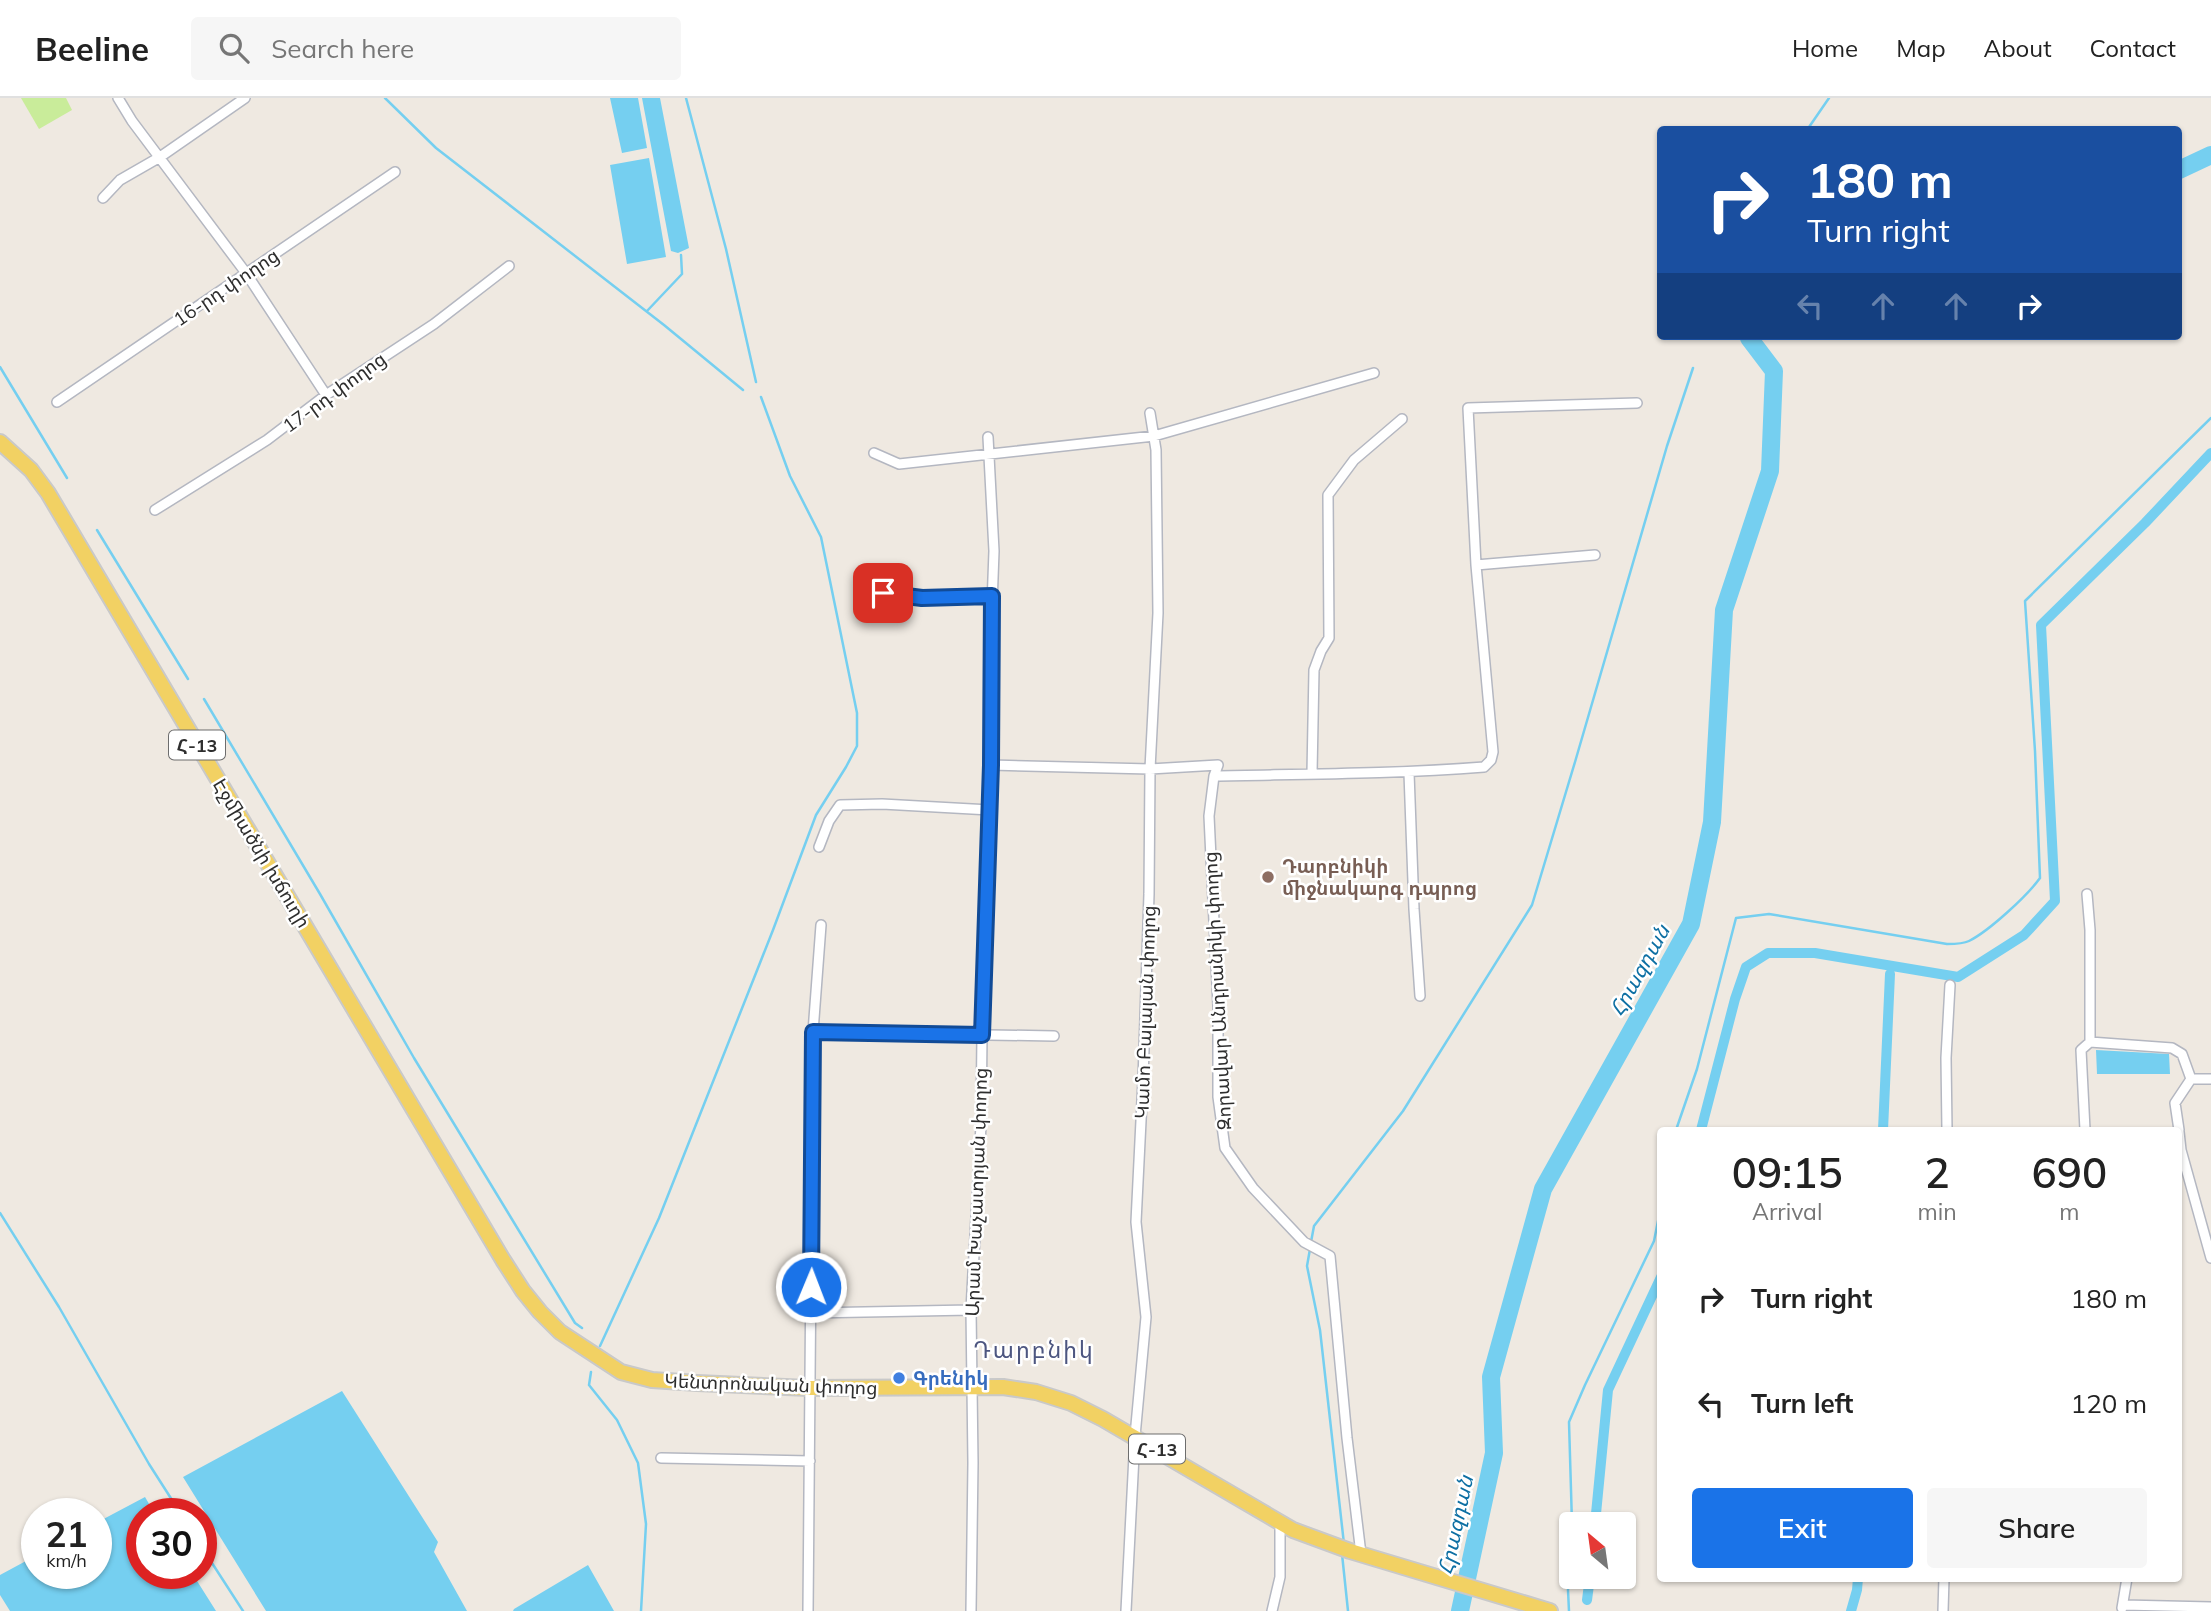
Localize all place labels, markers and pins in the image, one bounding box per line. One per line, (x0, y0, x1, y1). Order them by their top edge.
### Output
pin (853, 563, 913, 623)
place label: Դարբնիկի միջնակարգ դպրոց (1282, 854, 1477, 900)
marker: Դարբնիկի միջնակարգ դպրոց (1260, 869, 1276, 885)
place label: Գրենիկ (913, 1366, 989, 1390)
marker: Գրենիկ (891, 1370, 907, 1386)

